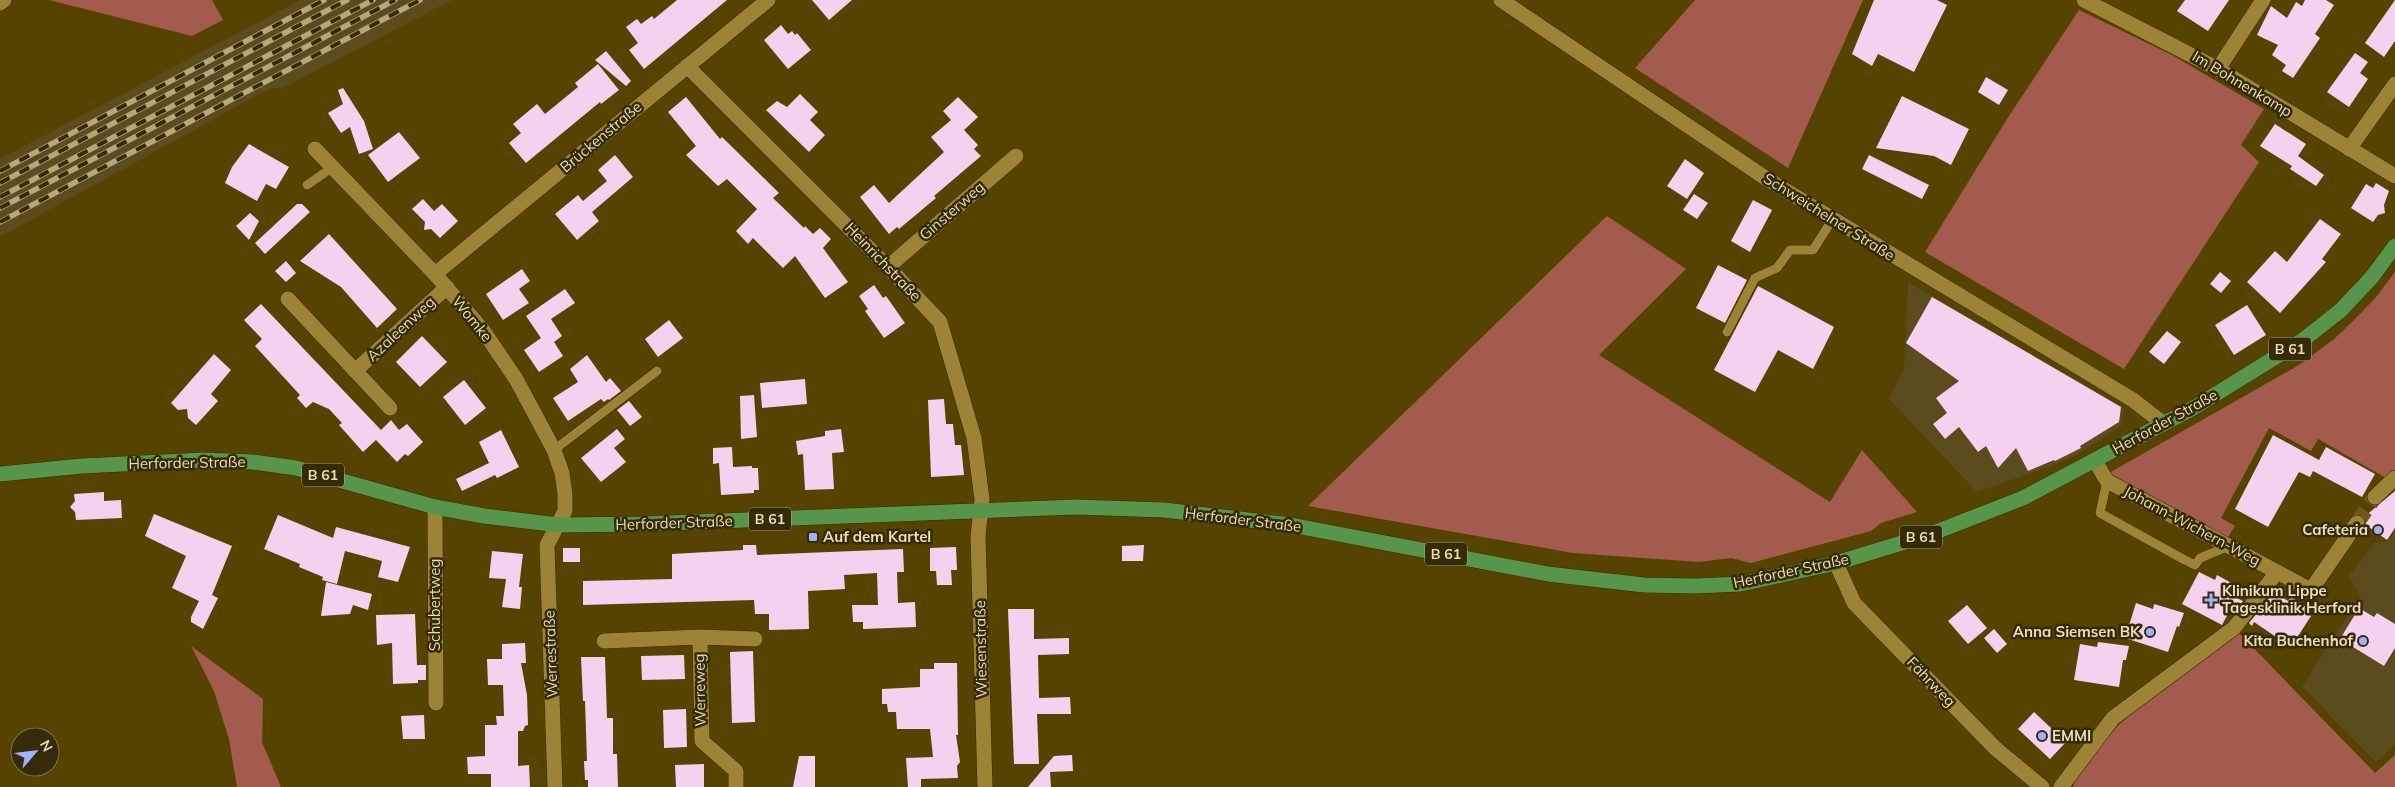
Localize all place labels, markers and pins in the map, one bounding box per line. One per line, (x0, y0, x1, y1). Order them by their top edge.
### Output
place label: Cafeteria (2302, 520, 2368, 539)
marker: Cafeteria (2372, 524, 2384, 536)
place label: Auf dem Kartel (823, 527, 931, 546)
marker: Auf dem Kartel (807, 531, 819, 543)
place label: Klinikum Lippe Tagesklinik Herford (2222, 581, 2361, 617)
marker: Klinikum Lippe Tagesklinik Herford (2204, 593, 2218, 607)
place label: Anna Siemsen BK (2013, 622, 2141, 641)
marker: Anna Siemsen BK (2144, 626, 2156, 638)
place label: Kita Buchenhof (2243, 631, 2353, 650)
marker: Kita Buchenhof (2357, 635, 2369, 647)
place label: EMMI (2052, 726, 2091, 745)
marker: EMMI (2036, 730, 2048, 742)

